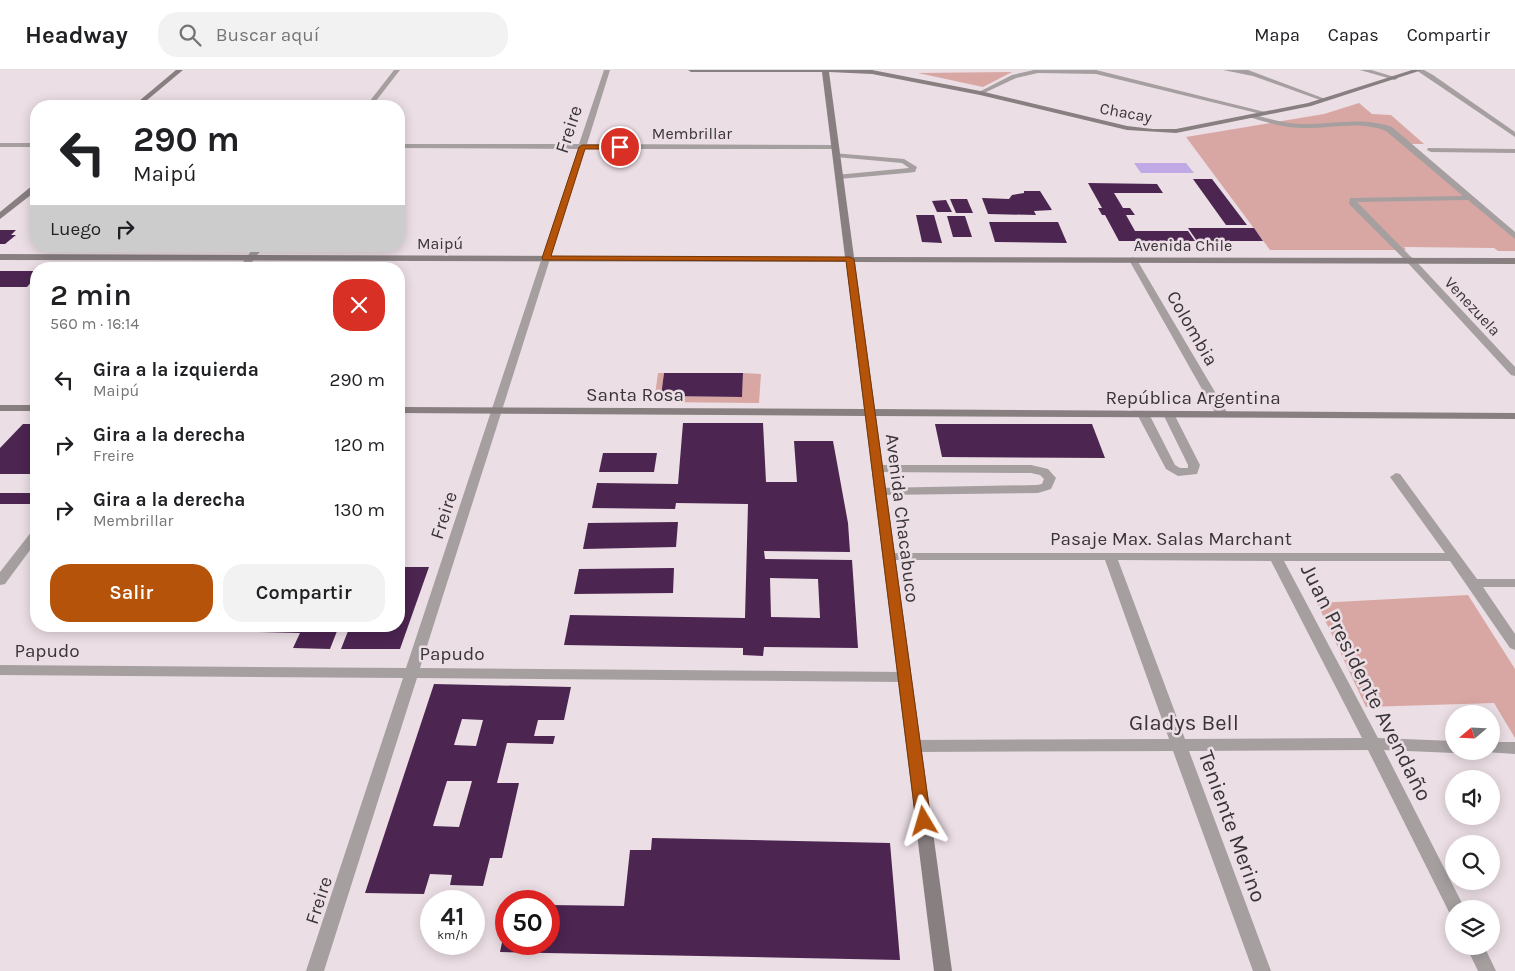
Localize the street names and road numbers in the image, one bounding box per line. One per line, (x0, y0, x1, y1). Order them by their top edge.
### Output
street label: Chacay (1098, 99, 1154, 127)
street label: Freire (551, 103, 587, 156)
street label: Membrillar (652, 124, 732, 143)
street label: Maipú (417, 234, 463, 253)
street label: Avenida Chile (1134, 236, 1232, 255)
street label: Venezuela (1441, 273, 1505, 340)
street label: Colombia (1162, 287, 1222, 370)
street label: Santa Rosa (586, 384, 684, 406)
street label: República Argentina (1105, 387, 1281, 409)
street label: Avenida Chacabuco (881, 432, 923, 604)
street label: Freire (426, 489, 462, 542)
street label: Pasaje Max. Salas Marchant (1050, 528, 1292, 550)
street label: Juan Presidente Avendaño (1295, 559, 1437, 806)
street label: Papudo (14, 640, 80, 662)
street label: Papudo (419, 643, 485, 665)
street label: Gladys Bell (1129, 710, 1239, 736)
street label: Teniente Merino (1193, 747, 1272, 906)
street label: Freire (301, 874, 337, 927)

